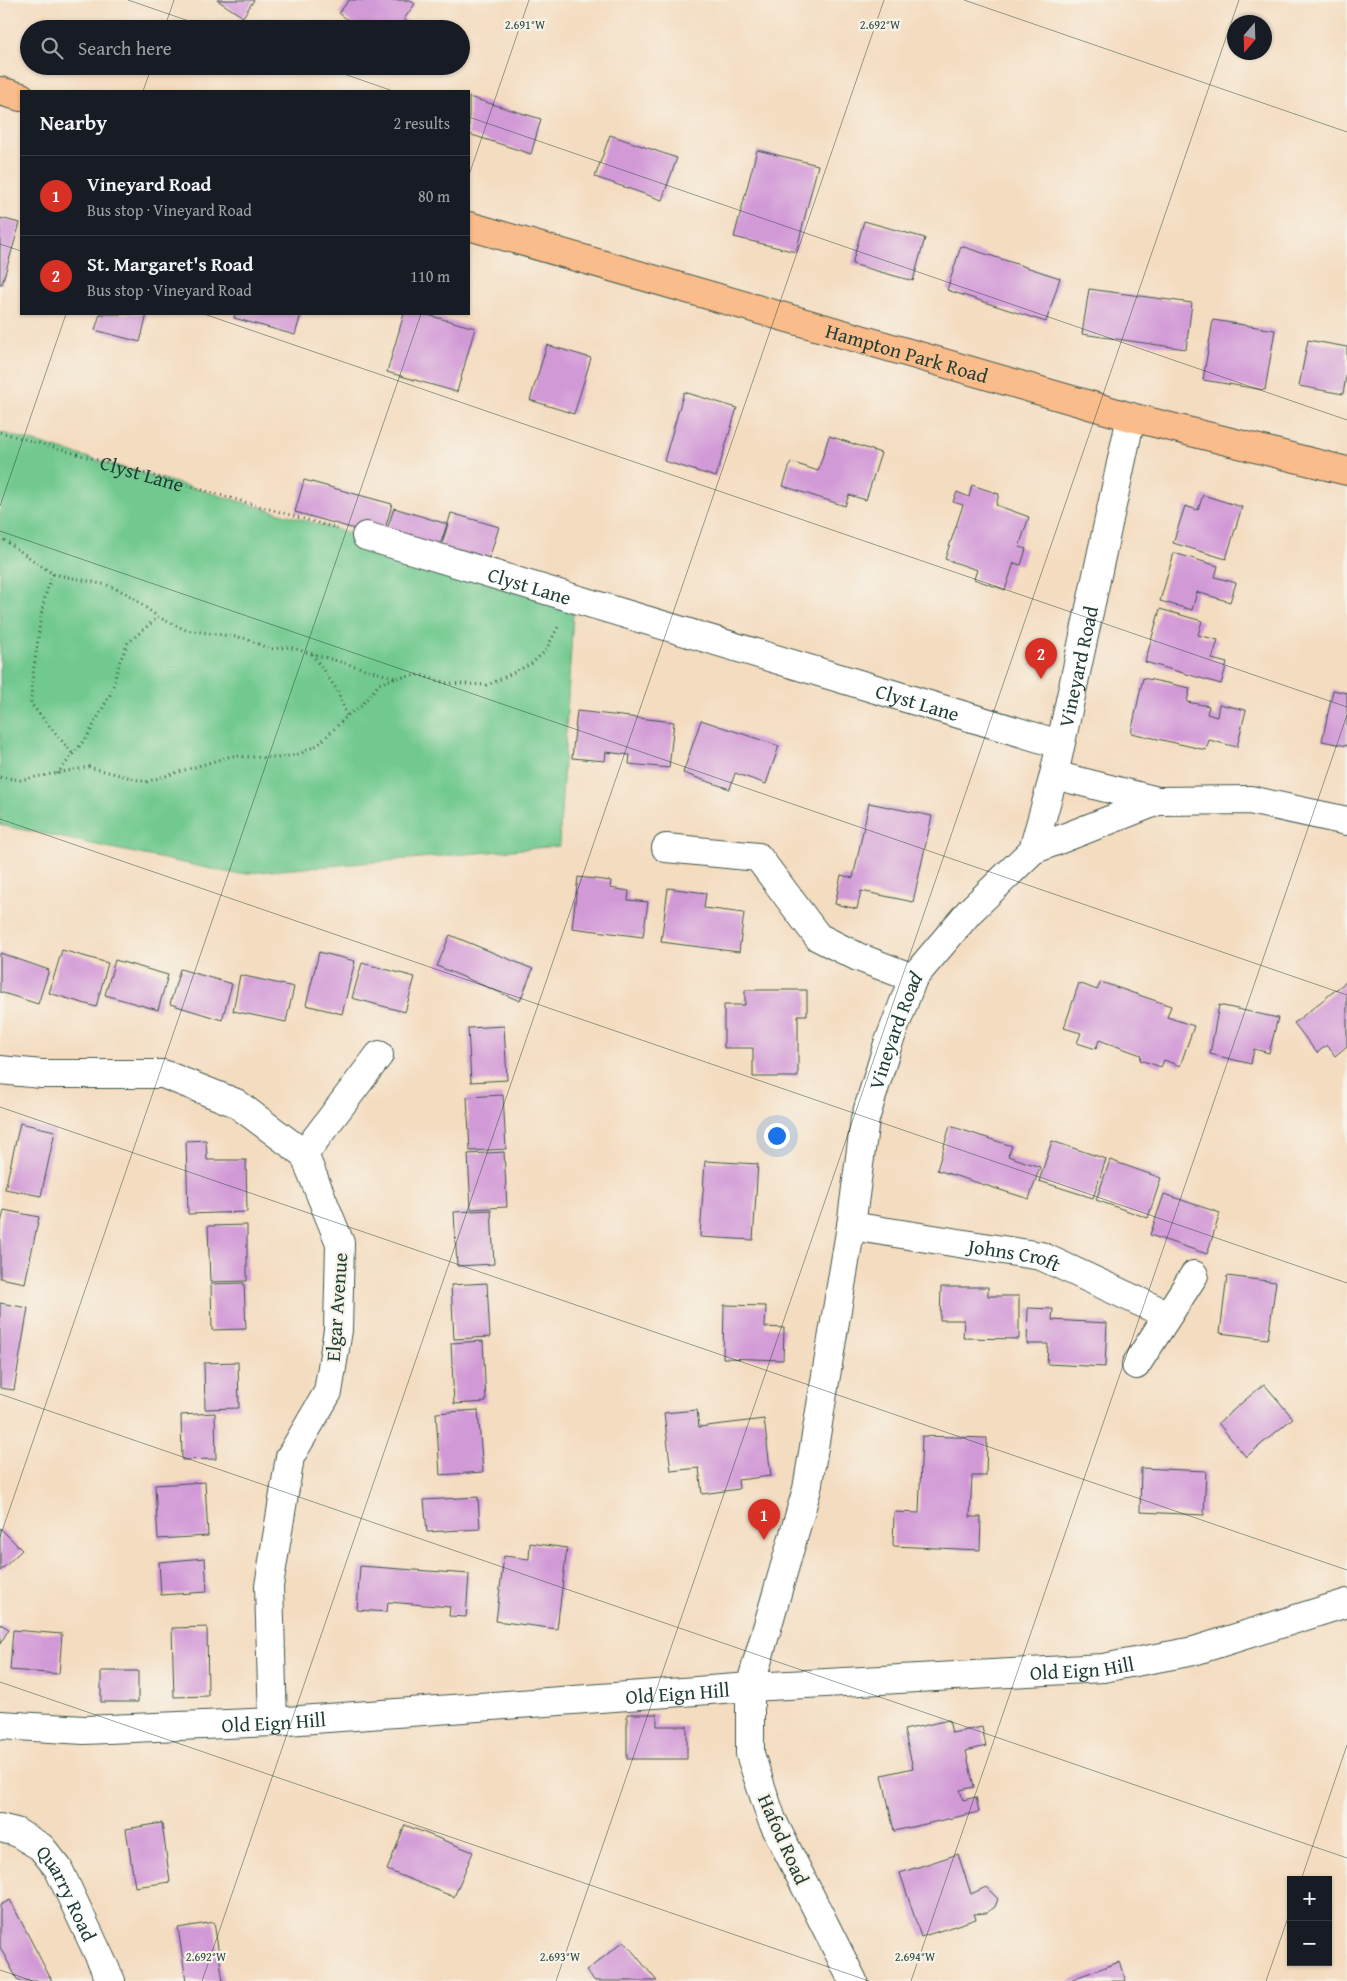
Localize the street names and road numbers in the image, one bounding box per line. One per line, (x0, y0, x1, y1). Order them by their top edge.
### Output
street label: Hampton Park Road (823, 315, 992, 390)
street label: Clyst Lane (97, 447, 187, 498)
street label: Clyst Lane (485, 559, 575, 611)
street label: Vineyard Road (1050, 603, 1105, 730)
street label: Clyst Lane (872, 675, 963, 728)
street label: Vineyard Road (860, 964, 928, 1093)
street label: Johns Croft (963, 1230, 1066, 1278)
street label: Elgar Avenue (318, 1251, 354, 1363)
street label: Old Eign Hill (1029, 1648, 1137, 1686)
street label: Old Eign Hill (624, 1674, 731, 1711)
street label: Old Eign Hill (221, 1704, 327, 1739)
street label: Hafod Road (751, 1789, 817, 1889)
street label: Quarry Road (30, 1838, 105, 1946)

